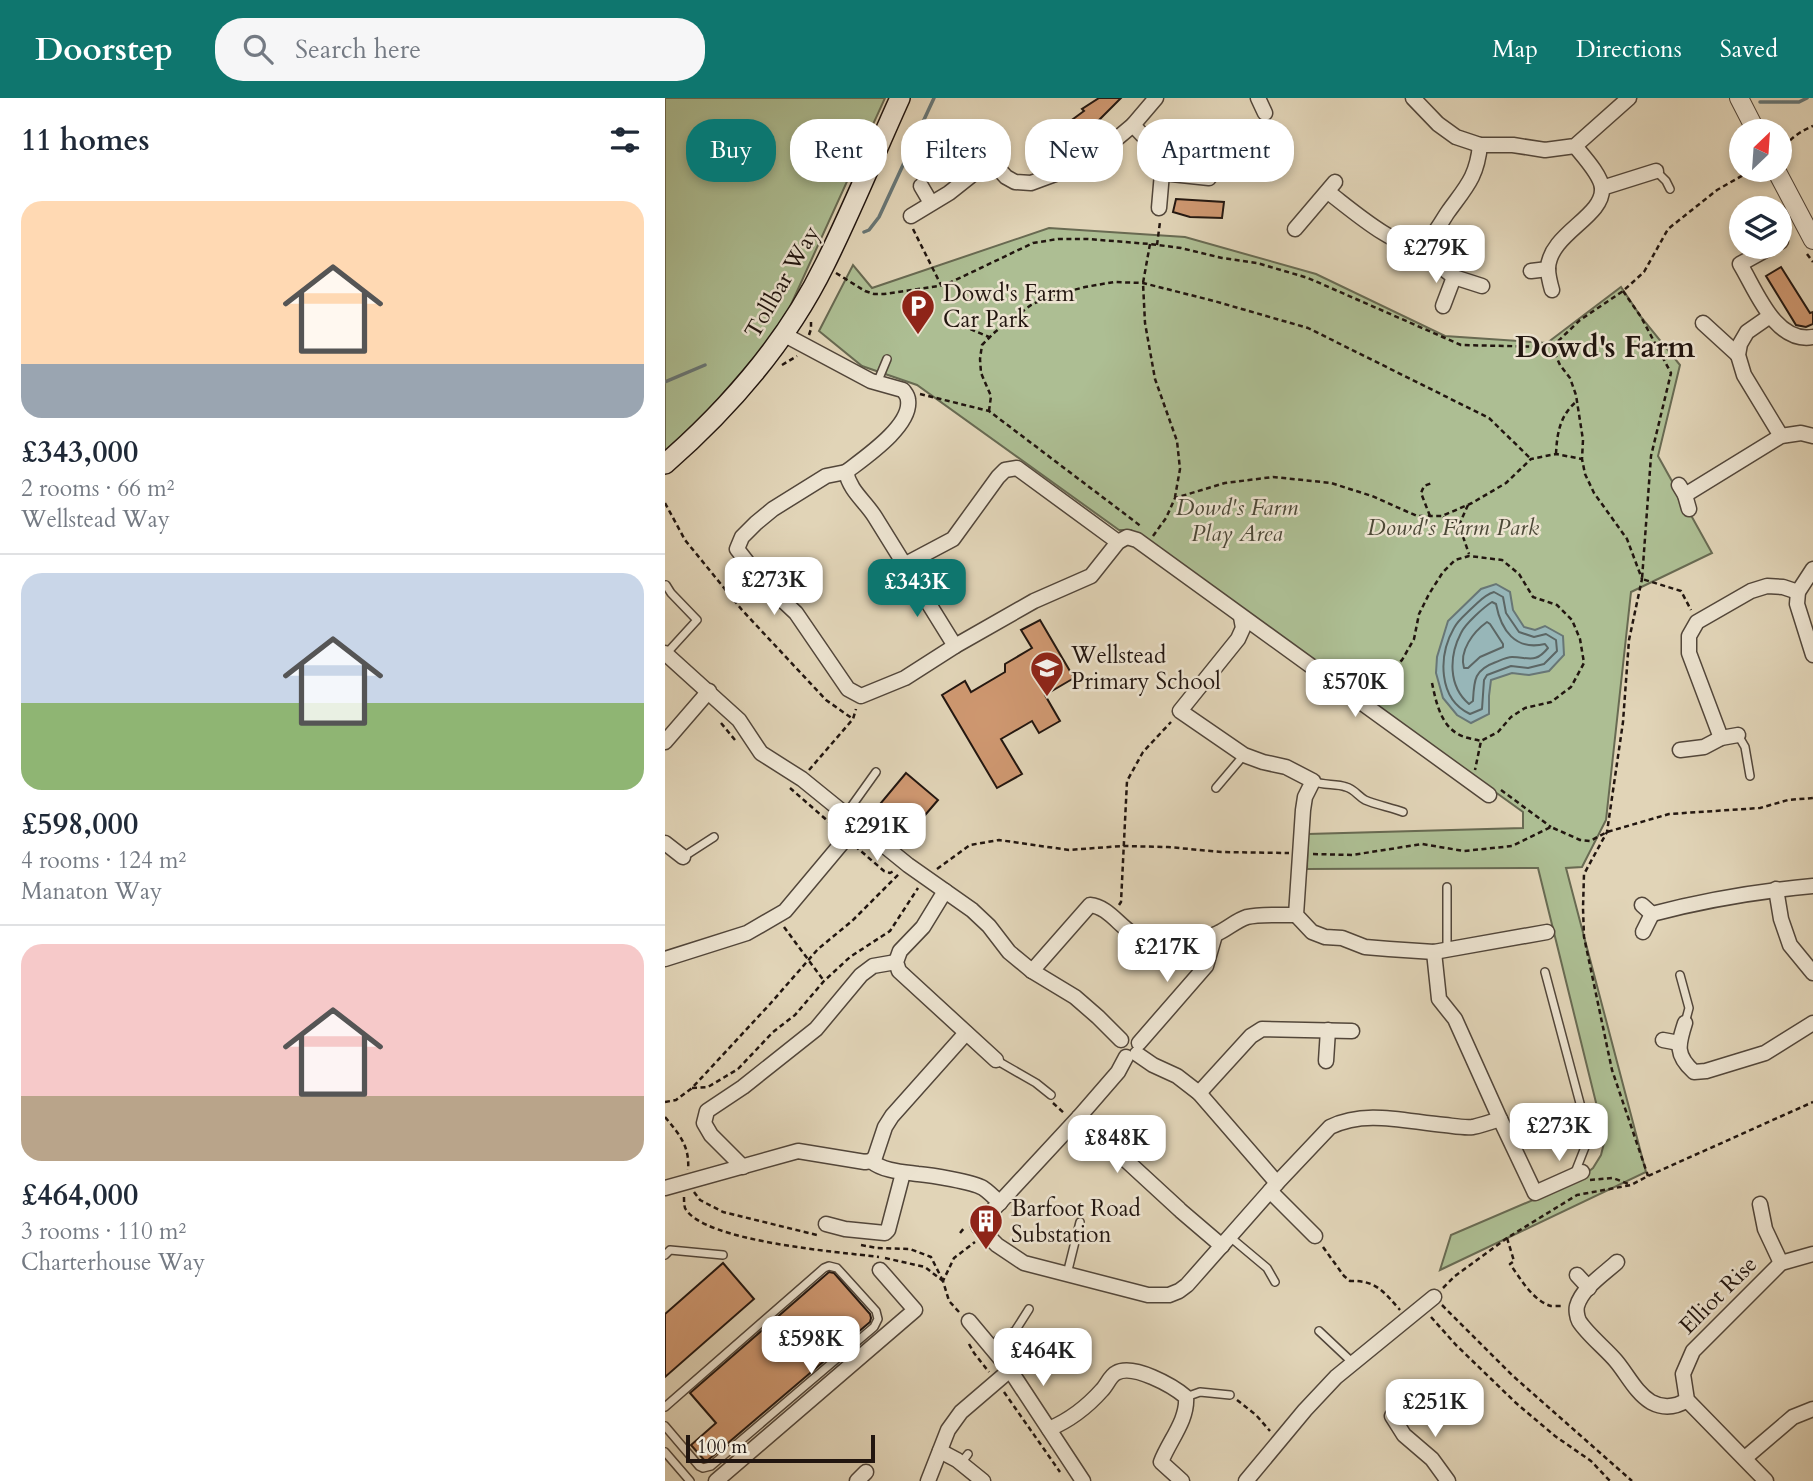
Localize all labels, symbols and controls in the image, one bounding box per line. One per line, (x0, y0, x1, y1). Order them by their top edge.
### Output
search box (215, 18, 705, 81)
text: Doorstep (35, 27, 173, 72)
icon: search (239, 30, 277, 68)
text: Search here (295, 32, 421, 67)
text: Map (1492, 33, 1538, 66)
text: Directions (1576, 33, 1682, 66)
text: Saved (1720, 33, 1778, 66)
chip: Buy (686, 119, 776, 182)
chip: Rent (790, 119, 887, 182)
chip: Filters (901, 119, 1011, 182)
chip: New (1025, 119, 1123, 182)
chip: Apartment (1137, 119, 1294, 182)
north arrow (1729, 119, 1792, 182)
map controls (1729, 119, 1792, 259)
text: 11 homes (21, 120, 150, 161)
icon: filters (606, 121, 644, 159)
button: layers (1729, 196, 1792, 259)
street label: Tollbar Way (737, 220, 827, 344)
pin: £279K (1387, 226, 1485, 285)
text: £279K (1403, 232, 1469, 263)
icon: home (270, 246, 396, 372)
place label: Dowd's Farm Car Park (943, 278, 1075, 335)
parking icon: Dowd's Farm Car Park (899, 287, 937, 336)
district label: Dowd's Farm (1515, 327, 1695, 368)
text: £343,000 (21, 432, 138, 473)
text: 2 rooms · 66 m² (21, 473, 174, 504)
park label: Dowd's Farm Play Area (1176, 492, 1299, 549)
text: Wellstead Way (21, 504, 170, 535)
park label: Dowd's Farm Park (1367, 512, 1540, 543)
pin: £273K (725, 558, 823, 617)
pin: £343K (868, 560, 966, 619)
text: £273K (741, 564, 807, 595)
text: £343K (884, 566, 950, 597)
icon: home (270, 618, 396, 744)
place label: Wellstead Primary School (1070, 640, 1221, 697)
school or university icon: Wellstead Primary School (1028, 649, 1066, 698)
pin: £570K (1306, 660, 1404, 719)
text: £570K (1322, 666, 1388, 697)
text: £598,000 (21, 804, 138, 845)
pin: £291K (828, 804, 926, 863)
text: £291K (844, 810, 910, 841)
text: 4 rooms · 124 m² (21, 845, 186, 876)
text: Manaton Way (21, 876, 162, 907)
pin: £217K (1118, 924, 1216, 984)
text: £217K (1134, 931, 1200, 962)
icon: home (270, 989, 396, 1115)
pin: £273K (1510, 1104, 1608, 1163)
text: £273K (1526, 1110, 1592, 1141)
pin: £848K (1068, 1116, 1166, 1175)
text: £848K (1084, 1122, 1150, 1153)
text: £464,000 (21, 1175, 138, 1216)
place label: Barfoot Road Substation (1011, 1193, 1142, 1250)
building icon: Barfoot Road Substation (967, 1202, 1005, 1251)
text: 3 rooms · 110 m² (21, 1216, 186, 1247)
text: Charterhouse Way (21, 1247, 205, 1278)
street label: Elliot Rise (1672, 1249, 1764, 1341)
pin: £598K (762, 1316, 860, 1376)
text: £598K (778, 1323, 844, 1354)
pin: £464K (994, 1328, 1092, 1388)
text: £464K (1010, 1335, 1076, 1366)
pin: £251K (1386, 1380, 1484, 1439)
text: £251K (1402, 1386, 1468, 1417)
scale bar (686, 1432, 875, 1464)
text: 100 m (697, 1434, 747, 1460)

